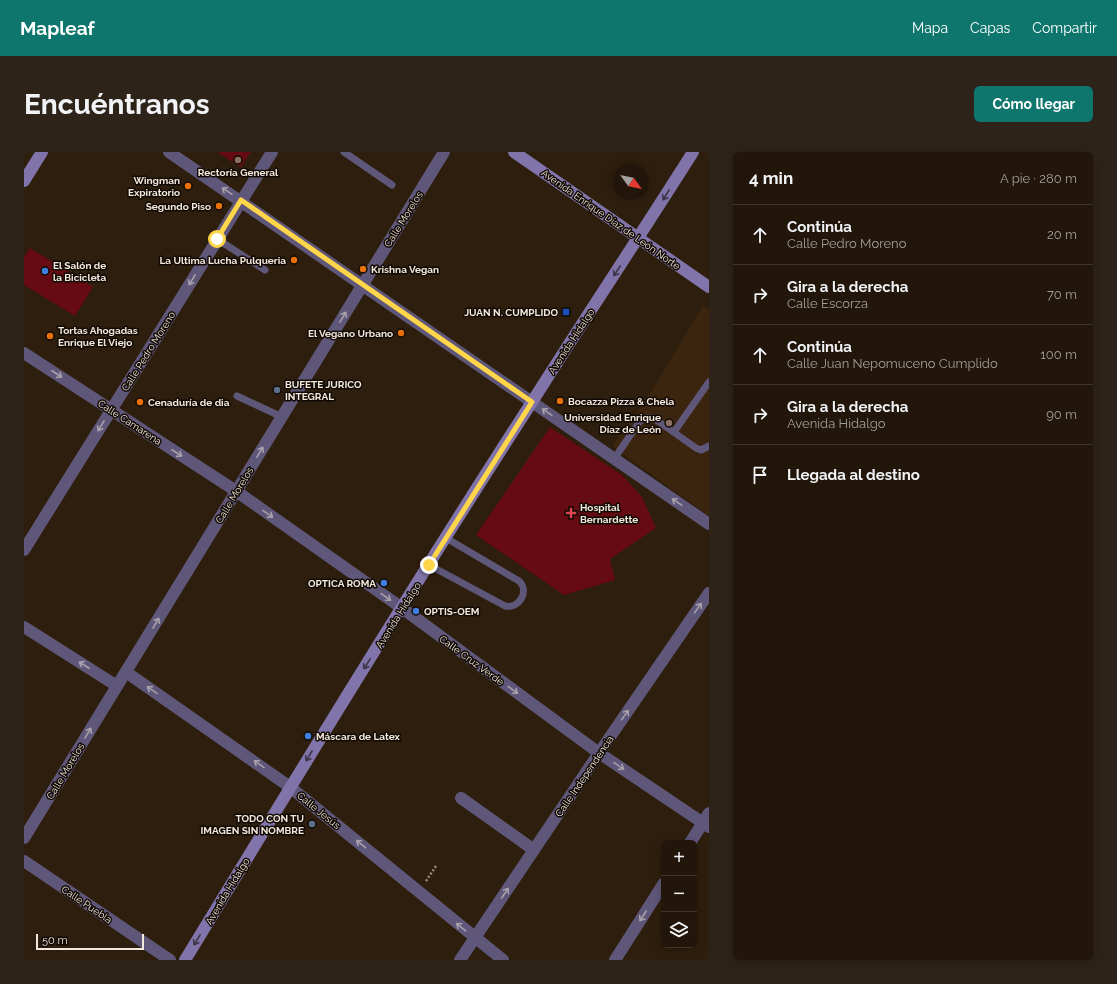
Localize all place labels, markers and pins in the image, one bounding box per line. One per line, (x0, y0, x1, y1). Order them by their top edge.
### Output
marker: Rectoría General (233, 155, 243, 165)
place label: Rectoría General (198, 167, 279, 178)
place label: Wingman Expiratorio (128, 175, 180, 198)
marker: Wingman Expiratorio (183, 181, 193, 191)
place label: Segundo Piso (146, 201, 211, 212)
marker: Segundo Piso (214, 201, 224, 211)
place label: La Ultima Lucha Pulqueria (160, 255, 286, 266)
marker: La Ultima Lucha Pulqueria (289, 255, 299, 265)
place label: El Salón de la Bicicleta (53, 260, 106, 283)
marker: Krishna Vegan (358, 264, 368, 274)
place label: Krishna Vegan (371, 264, 439, 275)
marker: El Salón de la Bicicleta (40, 266, 50, 276)
place label: JUAN N. CUMPLIDO (464, 307, 558, 318)
marker: JUAN N. CUMPLIDO (561, 307, 571, 317)
place label: Tortas Ahogadas Enrique El Viejo (58, 325, 138, 348)
place label: El Vegano Urbano (308, 328, 393, 339)
marker: El Vegano Urbano (396, 328, 406, 338)
marker: Tortas Ahogadas Enrique El Viejo (45, 331, 55, 341)
place label: BUFETE JURICO INTEGRAL (285, 379, 362, 402)
marker: BUFETE JURICO INTEGRAL (272, 385, 282, 395)
marker: Bocazza Pizza & Chela (555, 396, 565, 406)
place label: Bocazza Pizza & Chela (568, 396, 675, 407)
marker: Cenaduría de dia (135, 397, 145, 407)
place label: Cenaduría de dia (148, 397, 230, 408)
place label: Universidad Enrique Díaz de León (564, 412, 661, 435)
marker: Universidad Enrique Díaz de León (664, 418, 674, 428)
place label: Hospital Bernardette (580, 502, 638, 525)
marker: Hospital Bernardette (565, 507, 577, 519)
place label: OPTICA ROMA (308, 578, 376, 589)
marker: OPTICA ROMA (379, 578, 389, 588)
marker: OPTIS-OEM (411, 606, 421, 616)
place label: OPTIS-OEM (424, 606, 479, 617)
marker: Máscara de Latex (303, 731, 313, 741)
place label: Máscara de Latex (316, 731, 401, 742)
place label: TODO CON TU IMAGEN SIN NOMBRE (200, 813, 304, 836)
marker: TODO CON TU IMAGEN SIN NOMBRE (307, 819, 317, 829)

